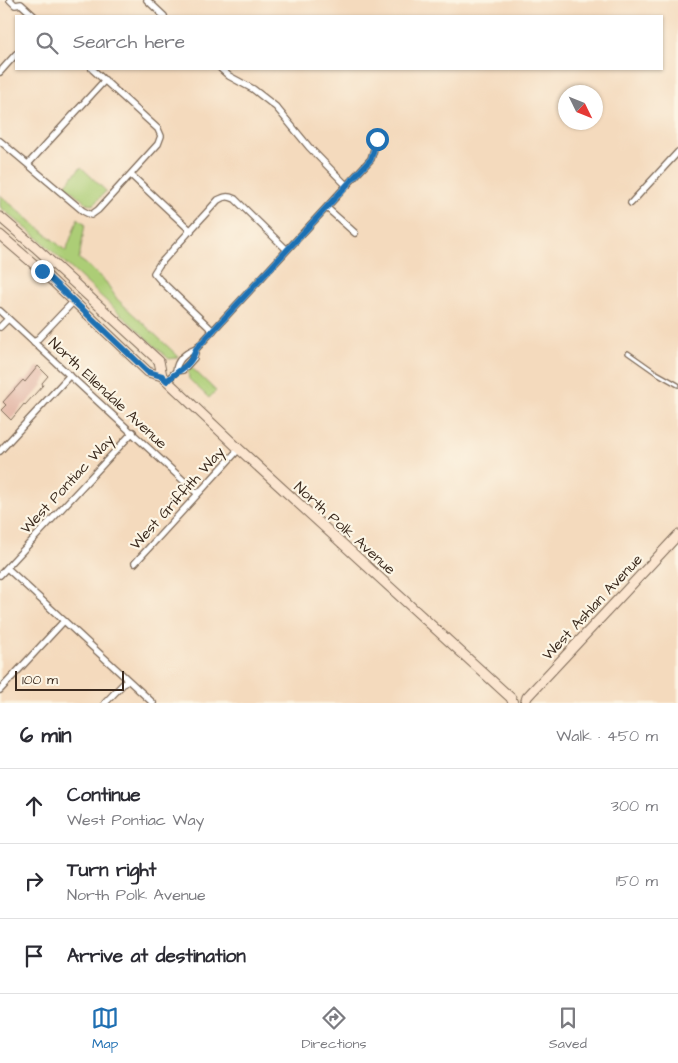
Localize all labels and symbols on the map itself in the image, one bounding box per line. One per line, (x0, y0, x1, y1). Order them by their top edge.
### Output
north arrow (558, 85, 603, 130)
route start (366, 128, 389, 151)
route end (31, 260, 54, 283)
street label: North Ellendale Avenue (44, 333, 172, 454)
street label: West Pontiac Way (16, 430, 120, 539)
street label: West Griffith Way (125, 442, 230, 555)
street label: North Polk Avenue (289, 477, 400, 580)
street label: West Ashlan Avenue (537, 549, 647, 665)
scale bar (15, 668, 124, 691)

